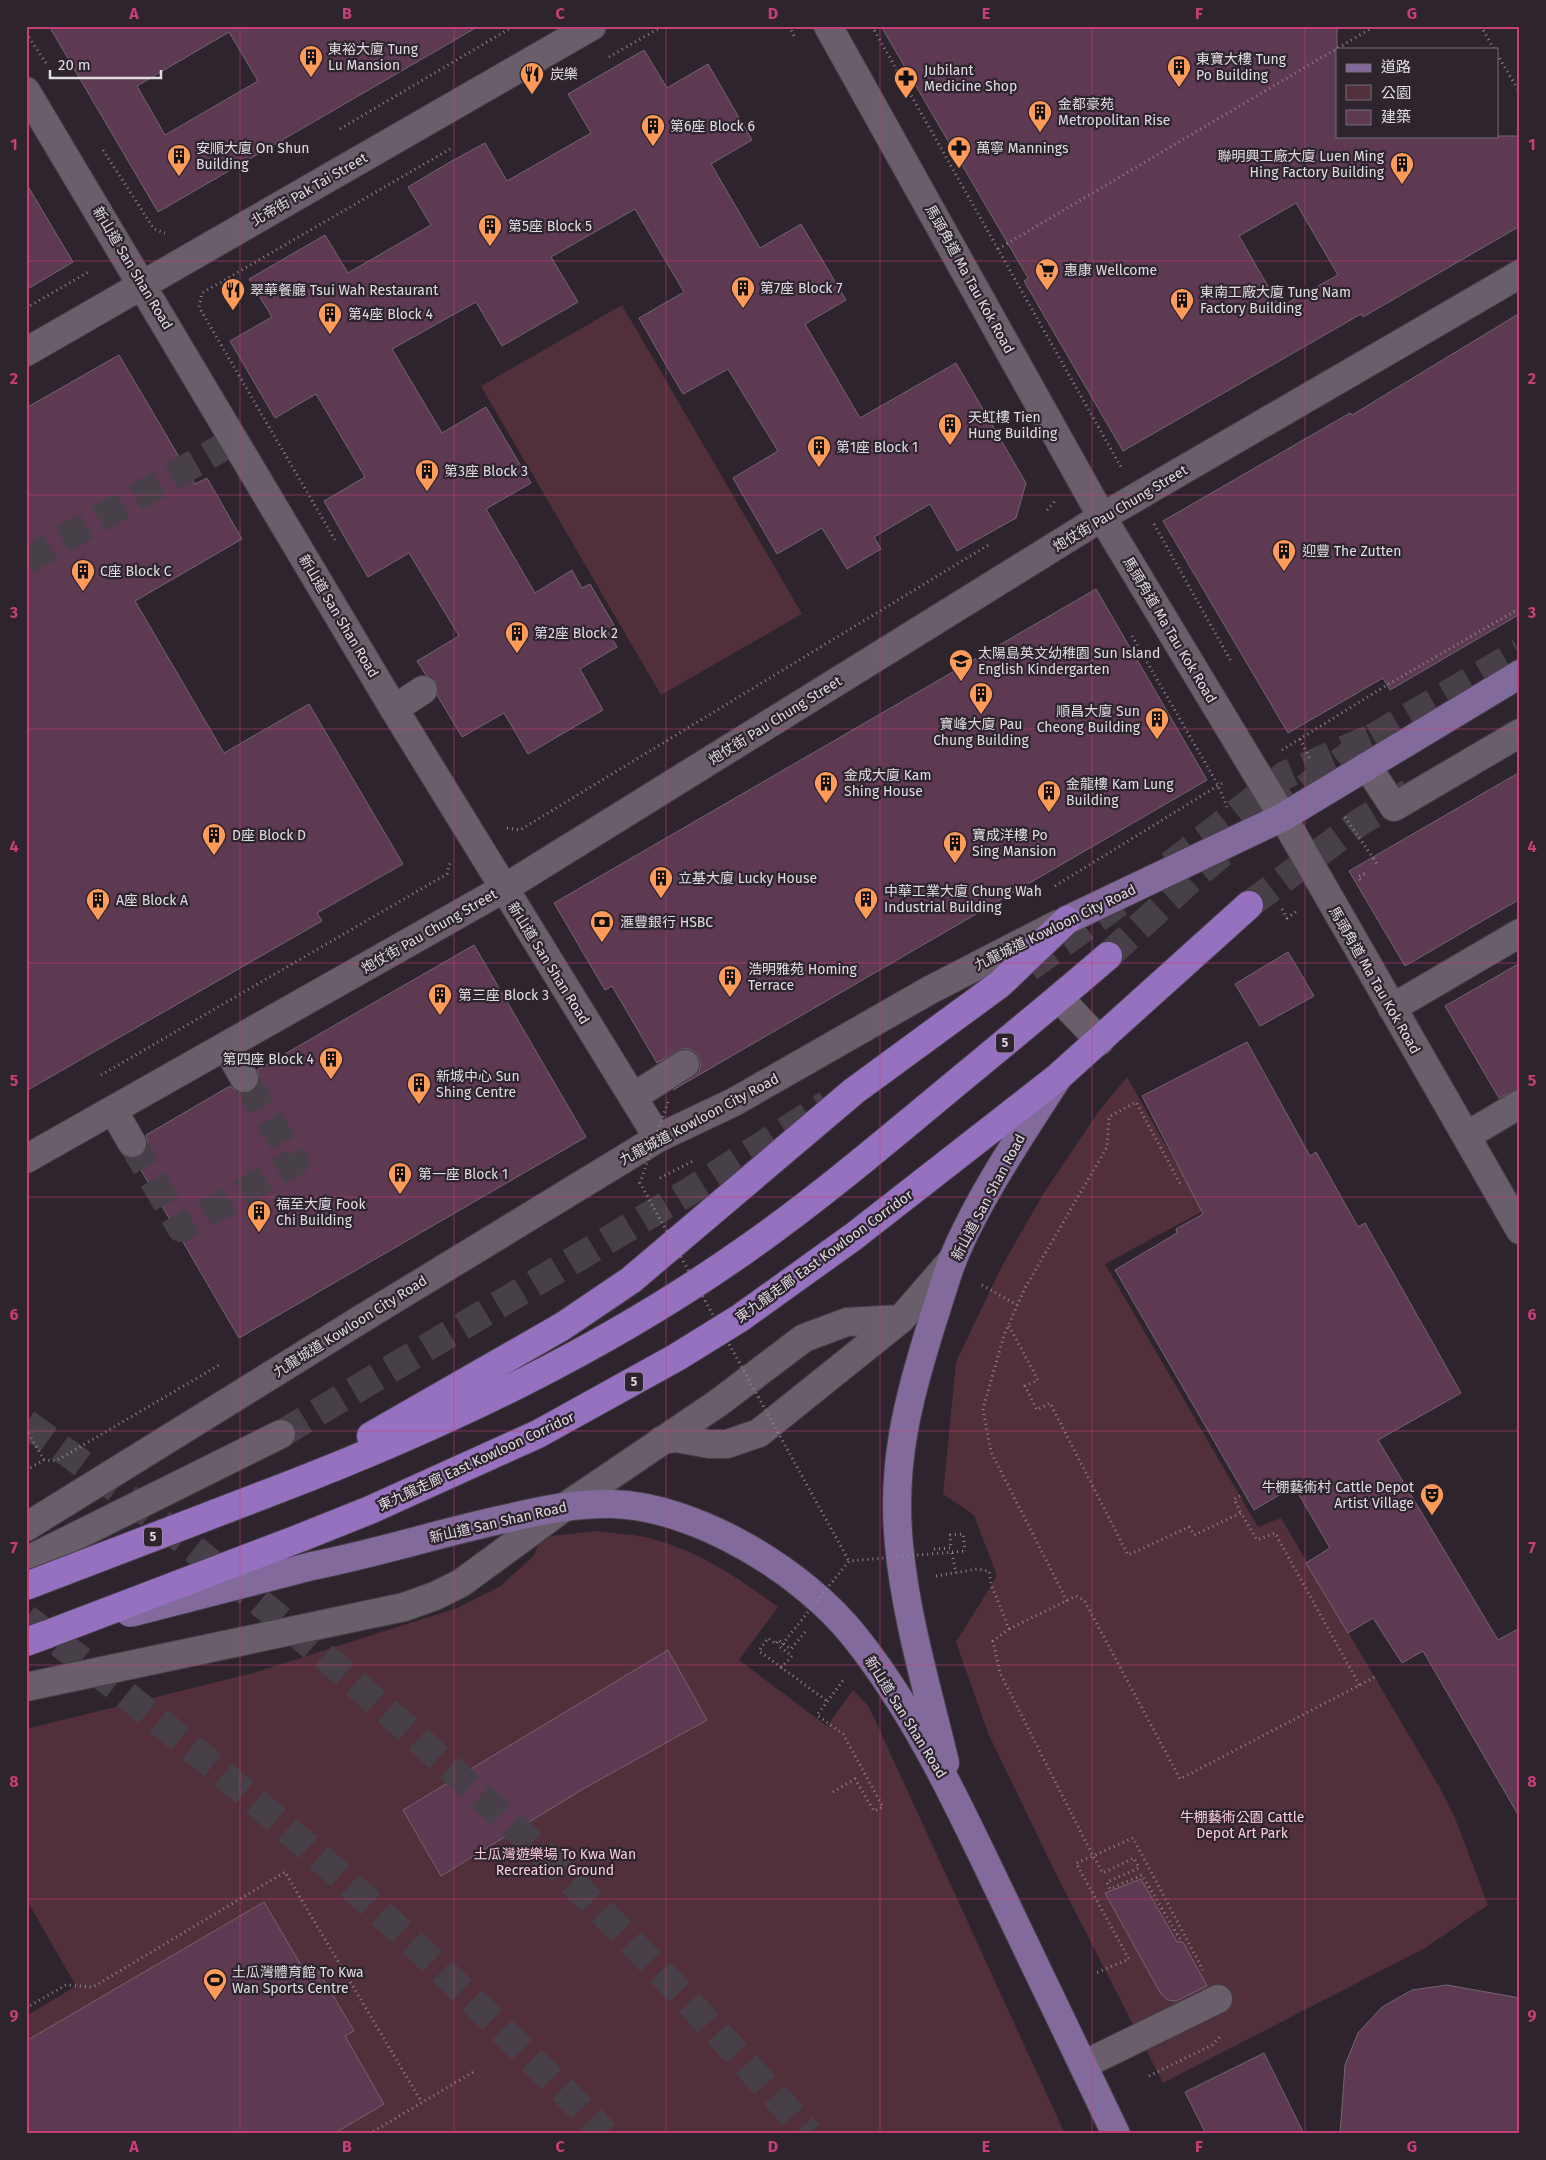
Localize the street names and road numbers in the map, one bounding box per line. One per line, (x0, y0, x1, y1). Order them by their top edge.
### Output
street label: 北帝街 Pak Tai Street (248, 149, 371, 230)
street label: 馬頭角道 Ma Tau Kok Road (922, 202, 1018, 357)
street label: 新山道 San Shan Road (89, 204, 176, 333)
street label: 炮仗街 Pau Chung Street (1050, 461, 1191, 555)
street label: 新山道 San Shan Road (295, 552, 382, 681)
street label: 馬頭角道 Ma Tau Kok Road (1119, 554, 1220, 706)
street label: 炮仗街 Pau Chung Street (706, 672, 846, 768)
street label: 九龍城道 Kowloon City Road (972, 881, 1139, 974)
street label: 炮仗街 Pau Chung Street (358, 885, 501, 977)
street label: 新山道 San Shan Road (504, 899, 593, 1027)
street label: 馬頭角道 Ma Tau Kok Road (1325, 904, 1424, 1057)
road number: 5 (996, 1034, 1014, 1052)
street label: 九龍城道 Kowloon City Road (617, 1070, 782, 1169)
street label: 新山道 San Shan Road (948, 1131, 1029, 1263)
street label: 東九龍走廊 East Kowloon Corridor (732, 1186, 917, 1326)
street label: 九龍城道 Kowloon City Road (270, 1272, 430, 1381)
road number: 5 (625, 1372, 643, 1391)
street label: 東九龍走廊 East Kowloon Corridor (375, 1408, 578, 1515)
street label: 新山道 San Shan Road (428, 1498, 568, 1547)
road number: 5 (144, 1528, 162, 1546)
street label: 新山道 San Shan Road (861, 1653, 950, 1781)

